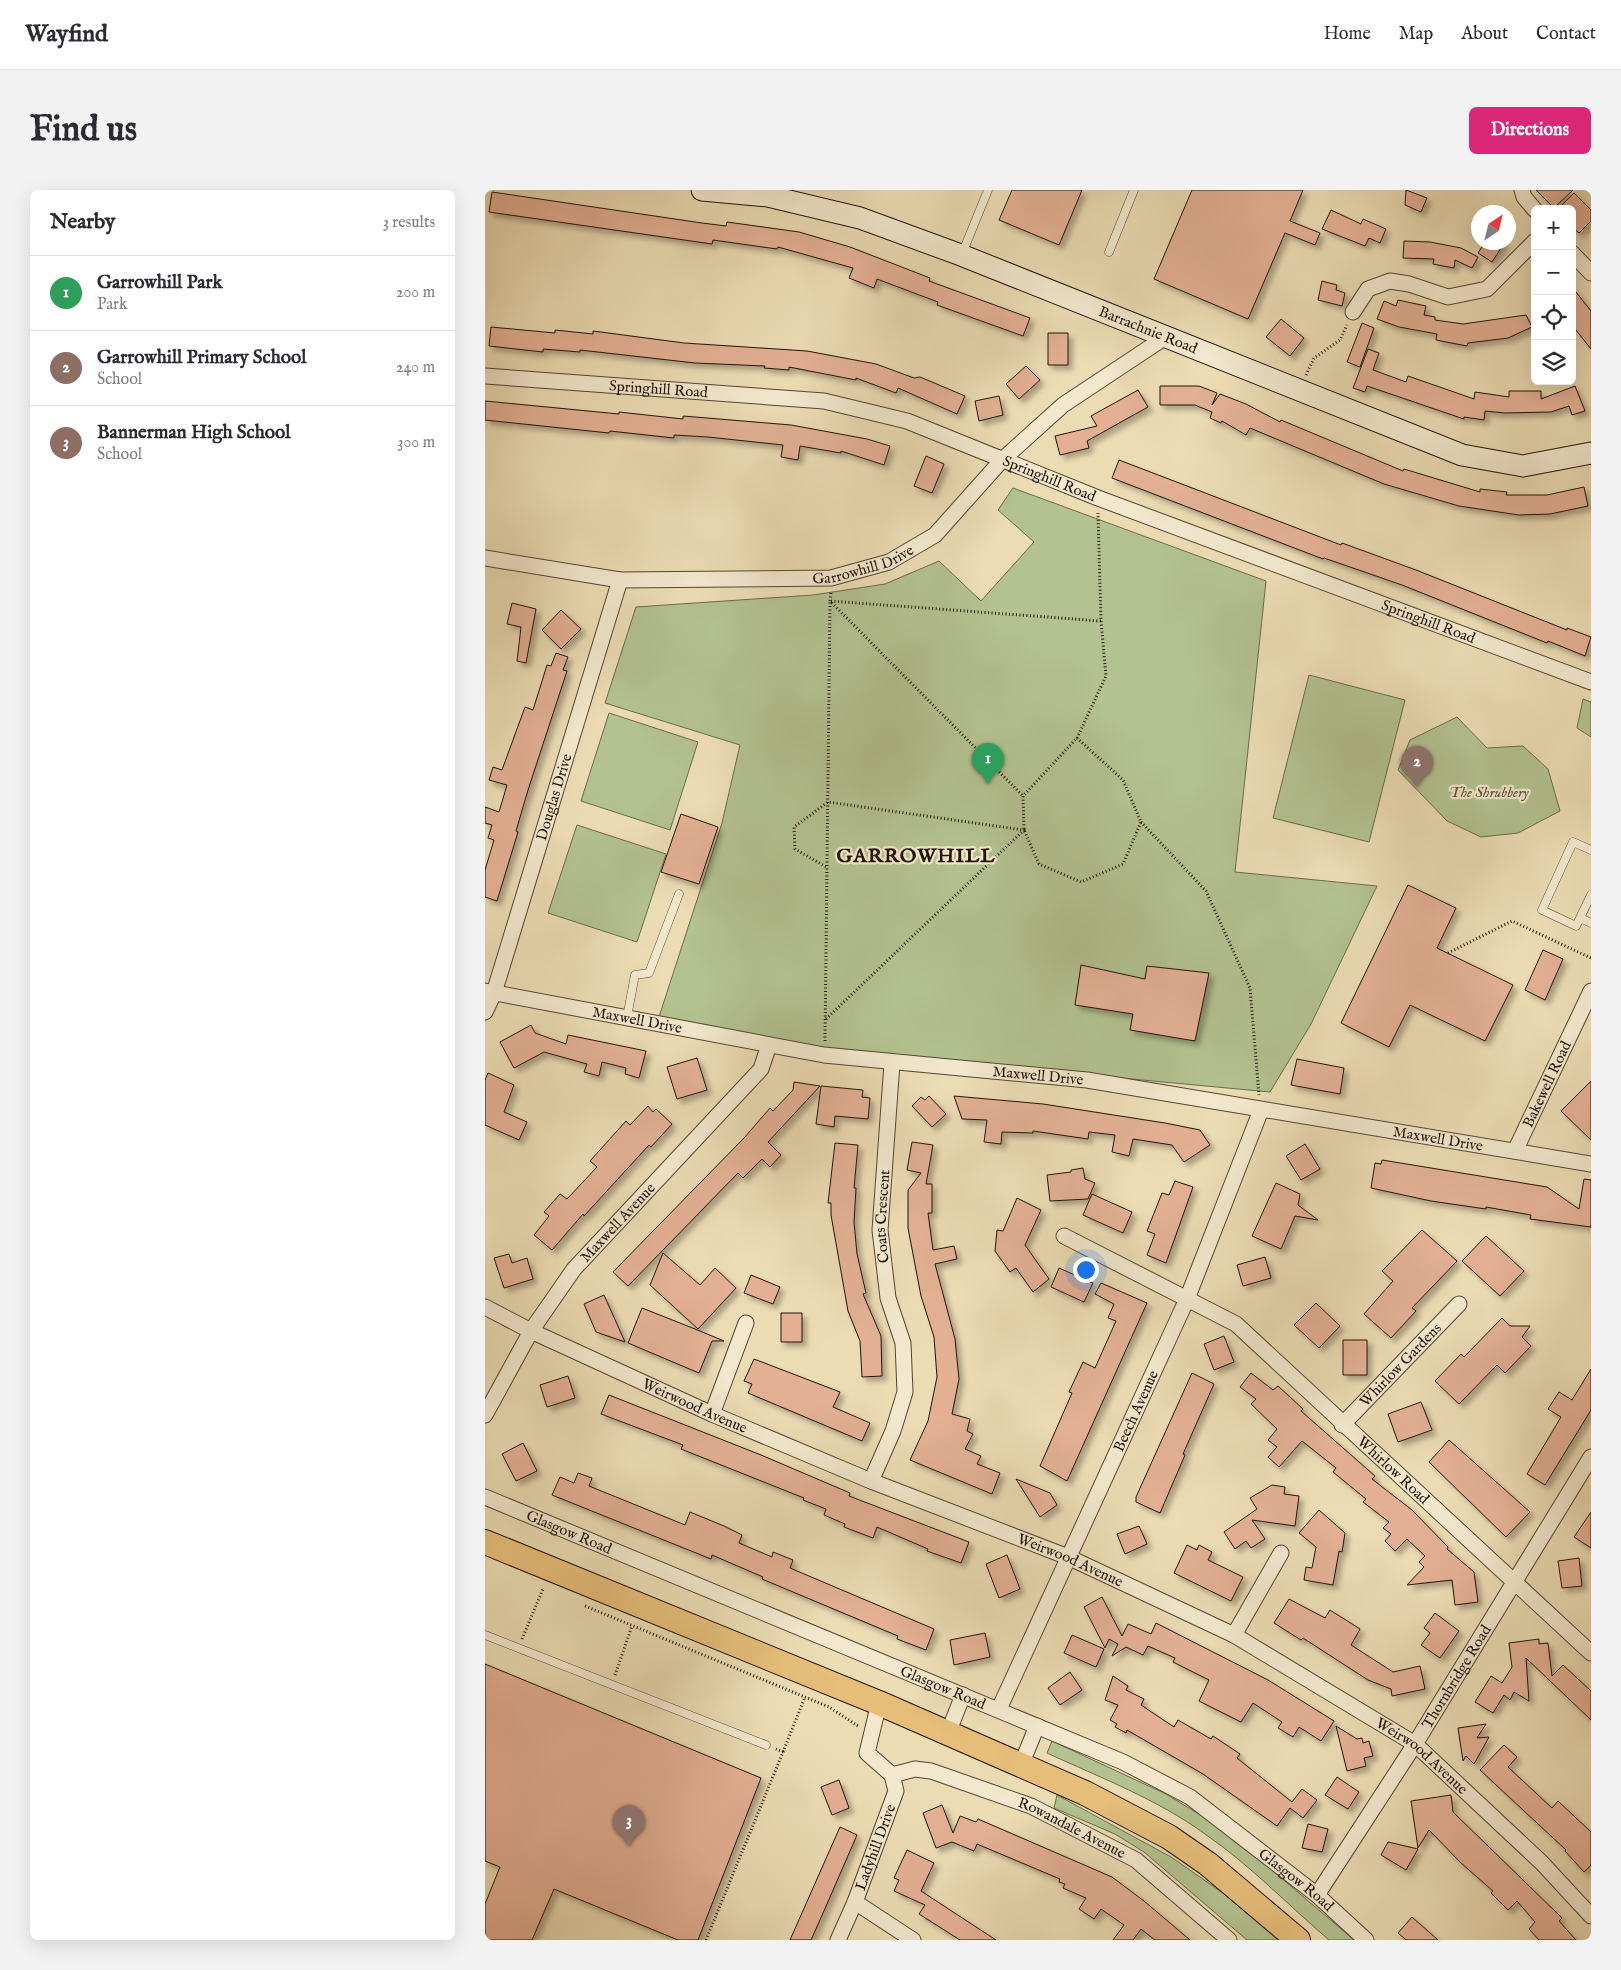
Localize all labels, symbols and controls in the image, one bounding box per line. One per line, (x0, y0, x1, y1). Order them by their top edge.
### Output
text: Wayfind (25, 19, 108, 50)
text: Home (1324, 23, 1371, 46)
text: Map (1399, 23, 1433, 46)
text: About (1461, 23, 1508, 46)
text: Contact (1536, 23, 1596, 46)
button: Directions (1469, 107, 1591, 154)
text: Find us (30, 108, 137, 153)
north arrow (1471, 205, 1516, 250)
map controls (1531, 205, 1576, 385)
button: + (1531, 205, 1576, 250)
text: Nearby (50, 209, 115, 236)
text: 3 results (383, 213, 435, 233)
button: − (1531, 250, 1576, 295)
text: Garrowhill Park (97, 271, 223, 295)
text: 1 (63, 283, 69, 303)
text: 200 m (396, 283, 435, 303)
text: Park (97, 295, 127, 315)
button: locate (1531, 295, 1576, 340)
street label: Barrachnie Road (1096, 302, 1201, 359)
button: layers (1531, 340, 1576, 385)
text: Garrowhill Primary School (97, 346, 306, 370)
text: 2 (62, 358, 70, 378)
text: 240 m (396, 358, 435, 378)
text: School (97, 370, 142, 390)
street label: Springhill Road (608, 376, 709, 402)
text: Bannerman High School (97, 421, 290, 445)
text: 3 (63, 433, 69, 453)
text: 300 m (397, 433, 435, 453)
text: School (97, 445, 142, 465)
street label: Springhill Road (1000, 452, 1100, 507)
street label: Garrowhill Drive (812, 541, 917, 588)
street label: Springhill Road (1379, 596, 1479, 648)
pin: 1 (972, 743, 1004, 784)
pin: 2 (1401, 746, 1433, 787)
street label: Douglas Drive (532, 751, 577, 843)
park label: The Shrubbery (1449, 783, 1529, 802)
district label: GARROWHILL (837, 844, 995, 869)
street label: Maxwell Drive (591, 1002, 684, 1038)
street label: Bakewell Road (1519, 1037, 1576, 1131)
street label: Maxwell Drive (992, 1062, 1084, 1090)
street label: Maxwell Drive (1391, 1122, 1484, 1156)
street label: Coats Crescent (871, 1169, 894, 1264)
street label: Maxwell Avenue (576, 1179, 660, 1266)
your location (1073, 1257, 1099, 1283)
street label: Whirlow Gardens (1356, 1319, 1446, 1411)
street label: Beech Avenue (1109, 1367, 1163, 1455)
street label: Weirwood Avenue (639, 1374, 750, 1438)
street label: Whirlow Road (1353, 1432, 1434, 1509)
street label: Glasgow Road (523, 1506, 615, 1559)
street label: Weirwood Avenue (1015, 1529, 1126, 1592)
street label: Thornbridge Road (1418, 1621, 1496, 1732)
street label: Glasgow Road (897, 1662, 989, 1714)
street label: Weirwood Avenue (1372, 1714, 1472, 1799)
street label: Rowandale Avenue (1015, 1793, 1129, 1863)
street label: Ladyhill Drive (851, 1801, 900, 1893)
pin: 3 (613, 1805, 645, 1846)
street label: Glasgow Road (1254, 1844, 1338, 1916)

